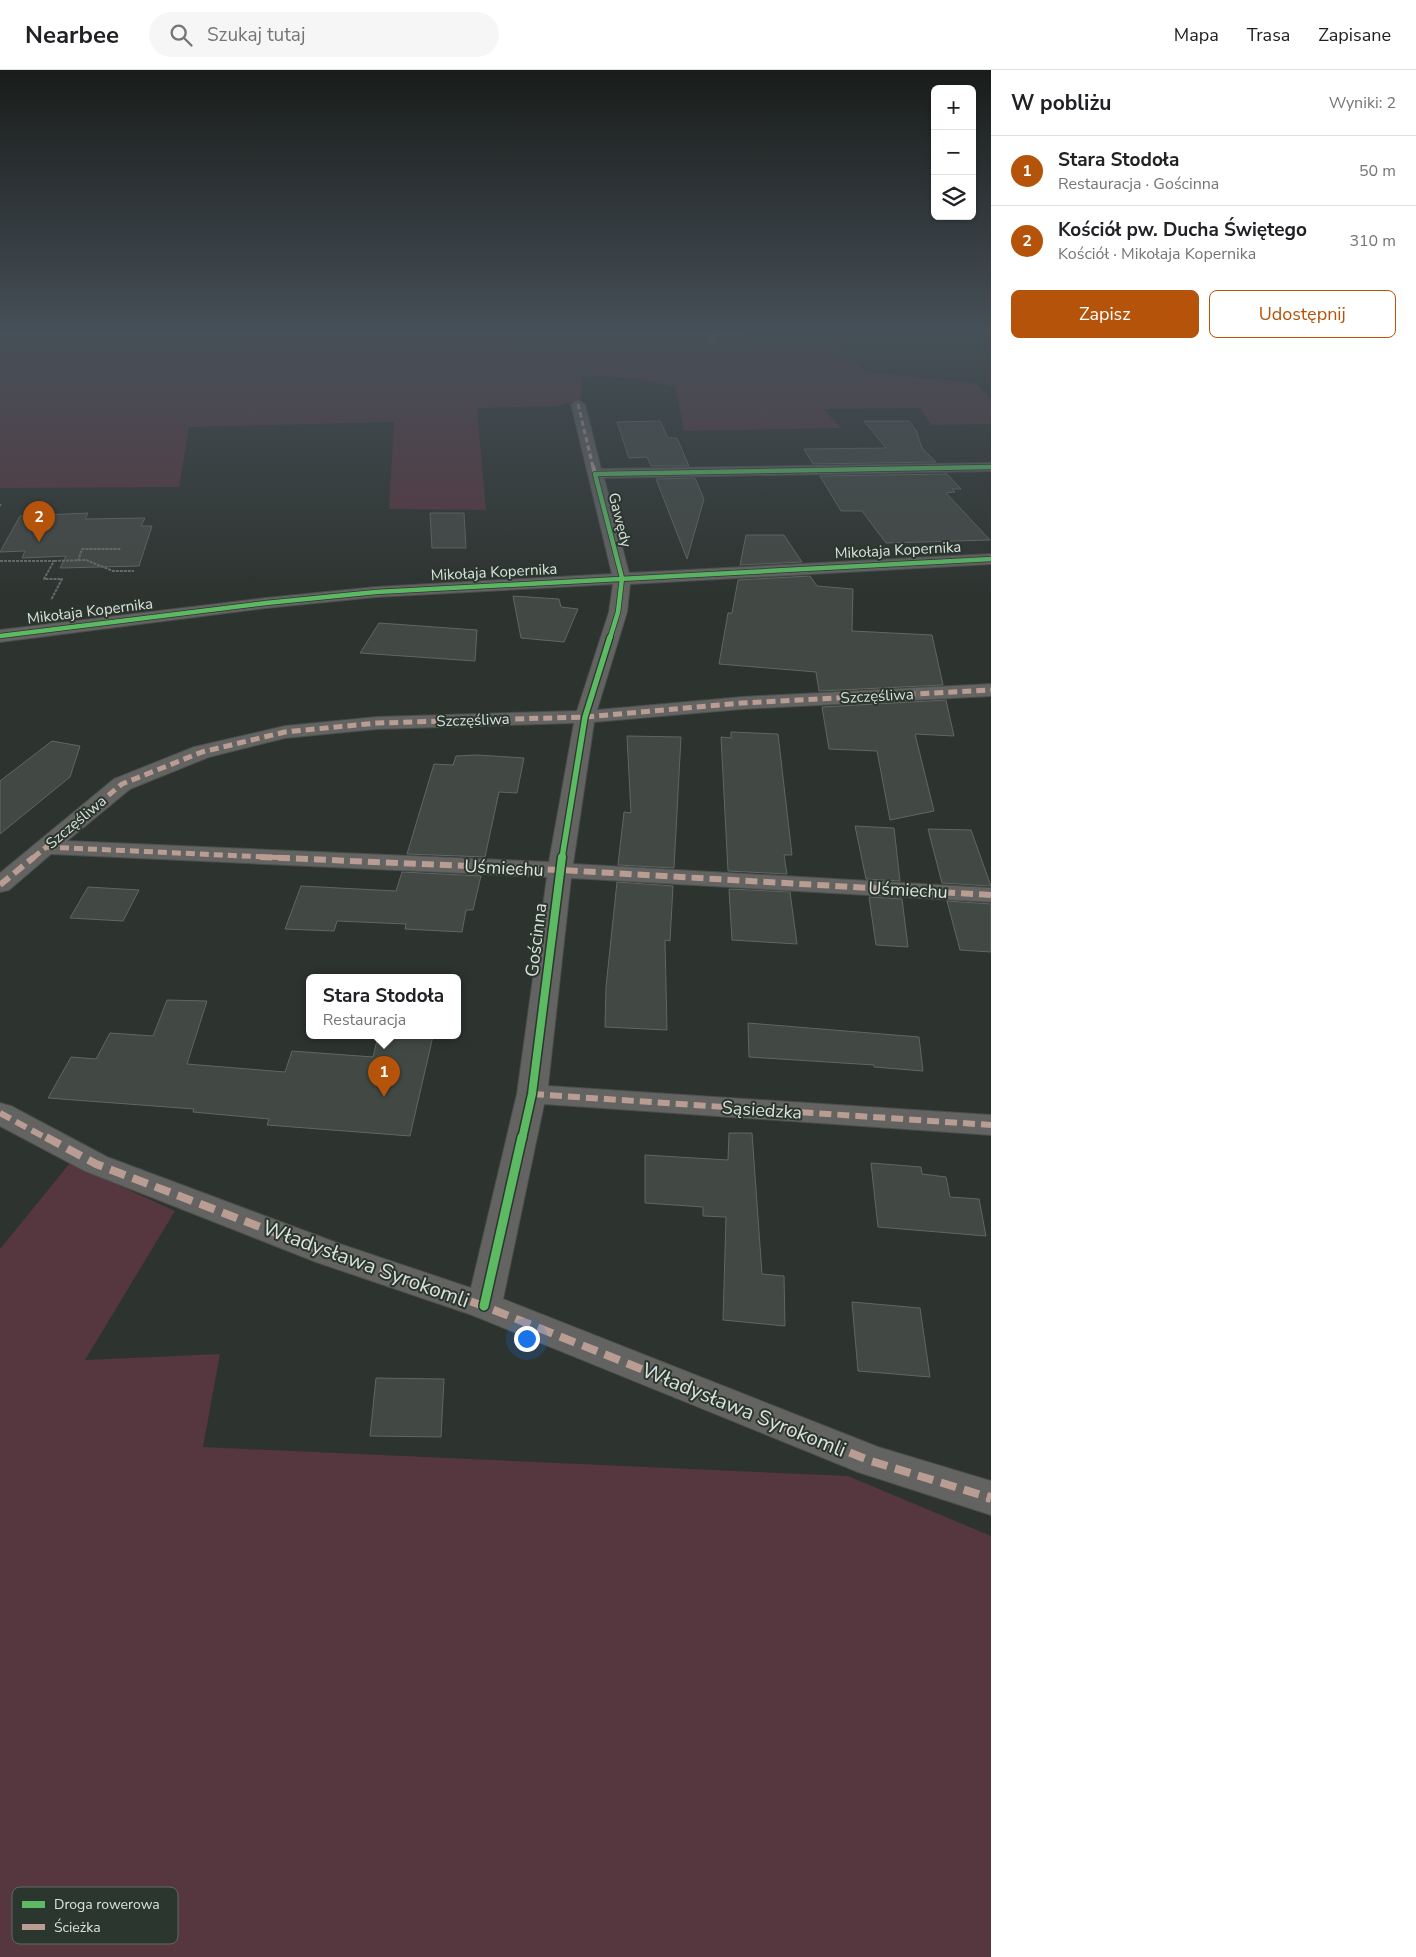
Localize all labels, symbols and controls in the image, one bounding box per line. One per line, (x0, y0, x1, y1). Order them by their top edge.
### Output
search box (149, 12, 499, 57)
text: Nearbee (25, 19, 119, 51)
icon: search (167, 21, 195, 49)
text: Szukaj tutaj (207, 22, 305, 48)
text: Mapa (1174, 23, 1219, 47)
text: Trasa (1247, 23, 1290, 47)
text: Zapisane (1318, 23, 1391, 47)
map controls (931, 85, 976, 220)
button: + (931, 85, 976, 130)
text: W pobliżu (1011, 89, 1112, 117)
text: Wyniki: 2 (1329, 92, 1396, 114)
button: − (931, 130, 976, 175)
text: Stara Stodoła (1058, 147, 1179, 173)
text: 1 (1022, 160, 1032, 182)
text: 50 m (1359, 160, 1396, 182)
text: Restauracja · Gościnna (1058, 173, 1219, 195)
button: layers (931, 175, 976, 220)
text: Kościół pw. Ducha Świętego (1058, 217, 1307, 243)
text: 2 (1022, 230, 1032, 252)
text: 310 m (1349, 230, 1396, 252)
text: Kościół · Mikołaja Kopernika (1058, 243, 1256, 265)
button: Zapisz (1011, 290, 1199, 338)
button: Udostępnij (1209, 290, 1396, 338)
street label: Gawędy (604, 491, 637, 550)
pin: 2 (23, 501, 55, 542)
street label: Mikołaja Kopernika (834, 537, 962, 563)
street label: Mikołaja Kopernika (430, 559, 558, 585)
street label: Mikołaja Kopernika (26, 593, 154, 629)
street label: Szczęśliwa (840, 684, 914, 708)
street label: Szczęśliwa (436, 709, 510, 731)
street label: Szczęśliwa (41, 791, 111, 853)
street label: Uśmiechu (464, 854, 544, 882)
street label: Uśmiechu (868, 876, 948, 904)
street label: Gościnna (520, 902, 552, 978)
popup (306, 974, 461, 1039)
text: Stara Stodoła (323, 983, 444, 1009)
text: Restauracja (323, 1009, 406, 1031)
pin: 1 (368, 1056, 400, 1097)
street label: Sąsiedzka (721, 1095, 803, 1125)
street label: Władysława Syrokomli (259, 1214, 473, 1314)
your location (514, 1326, 540, 1352)
street label: Władysława Syrokomli (638, 1356, 850, 1464)
legend (12, 1887, 178, 1944)
text: Droga rowerowa (54, 1895, 160, 1914)
text: Ścieżka (54, 1918, 101, 1937)

